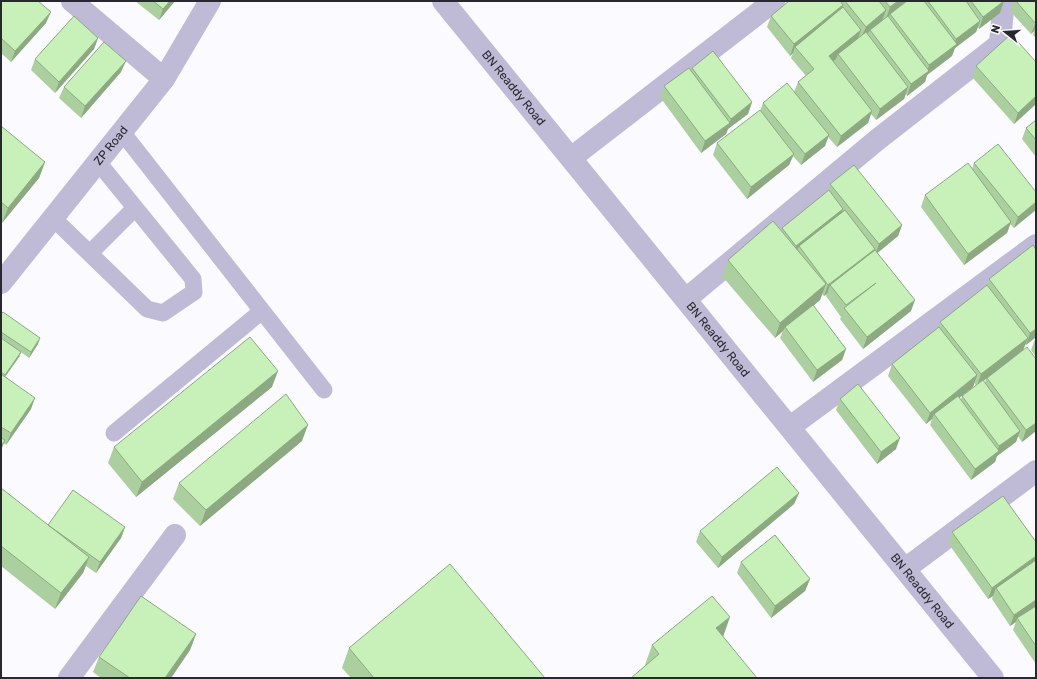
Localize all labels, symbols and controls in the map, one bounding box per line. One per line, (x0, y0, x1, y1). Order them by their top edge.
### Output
north arrow (985, 12, 1025, 52)
text: N (989, 23, 1003, 35)
street label: BN Readdy Road (479, 48, 548, 128)
street label: ZP Road (91, 123, 131, 168)
street label: BN Readdy Road (683, 299, 753, 380)
street label: BN Readdy Road (888, 551, 957, 631)

